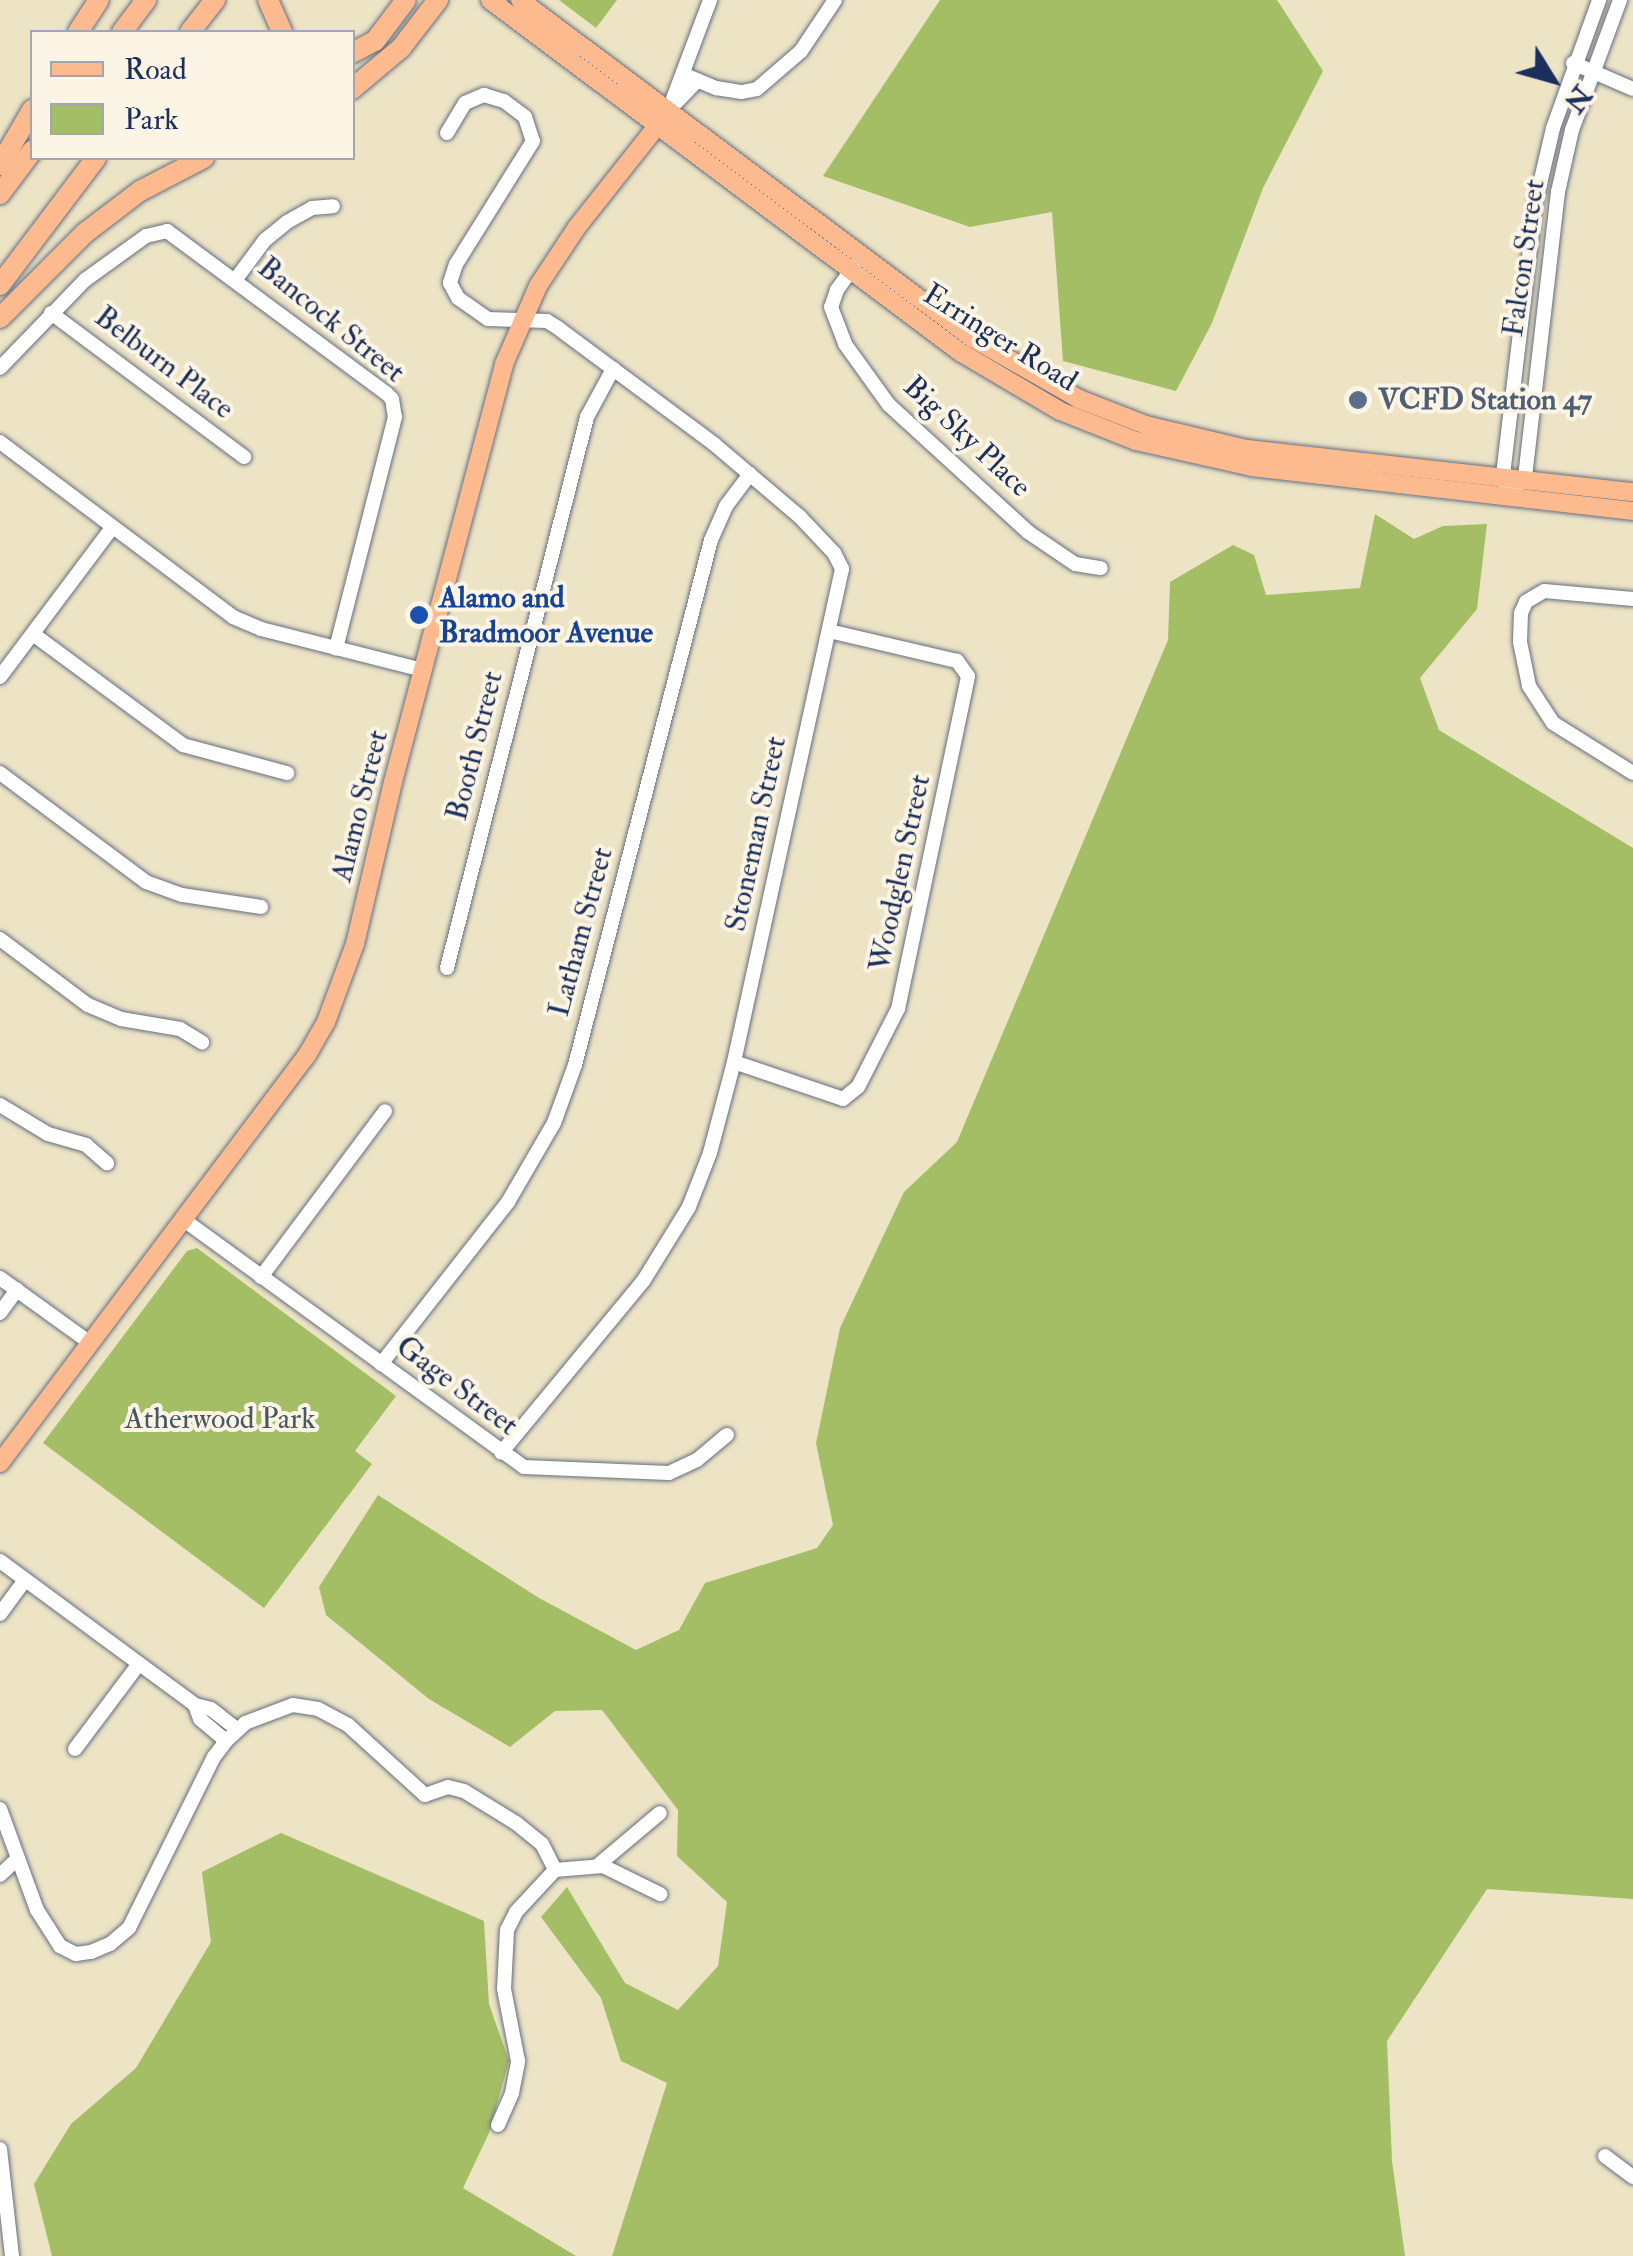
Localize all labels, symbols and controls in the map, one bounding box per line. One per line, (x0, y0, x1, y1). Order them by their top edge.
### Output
legend (30, 30, 355, 160)
north arrow (1503, 30, 1603, 130)
text: Road (124, 51, 187, 88)
text: N (1556, 78, 1599, 119)
text: Park (124, 101, 179, 138)
street label: Falcon Street (1495, 177, 1553, 339)
street label: Bancock Street (250, 250, 412, 390)
street label: Erringer Road (916, 276, 1084, 400)
street label: Belburn Place (87, 299, 241, 427)
street label: Big Sky Place (896, 369, 1038, 505)
place label: VCFD Station 47 (1378, 382, 1592, 418)
marker: VCFD Station 47 (1347, 389, 1369, 411)
place label: Alamo and Bradmoor Avenue (439, 580, 653, 650)
marker: Alamo and Bradmoor Avenue (408, 604, 430, 626)
street label: Booth Street (439, 668, 511, 824)
street label: Alamo Street (324, 726, 396, 886)
street label: Stoneman Street (718, 733, 794, 935)
street label: Woodglen Street (862, 771, 938, 975)
street label: Latham Street (541, 843, 621, 1021)
street label: Gage Street (389, 1328, 525, 1444)
park label: Atherwood Park (124, 1401, 316, 1437)

